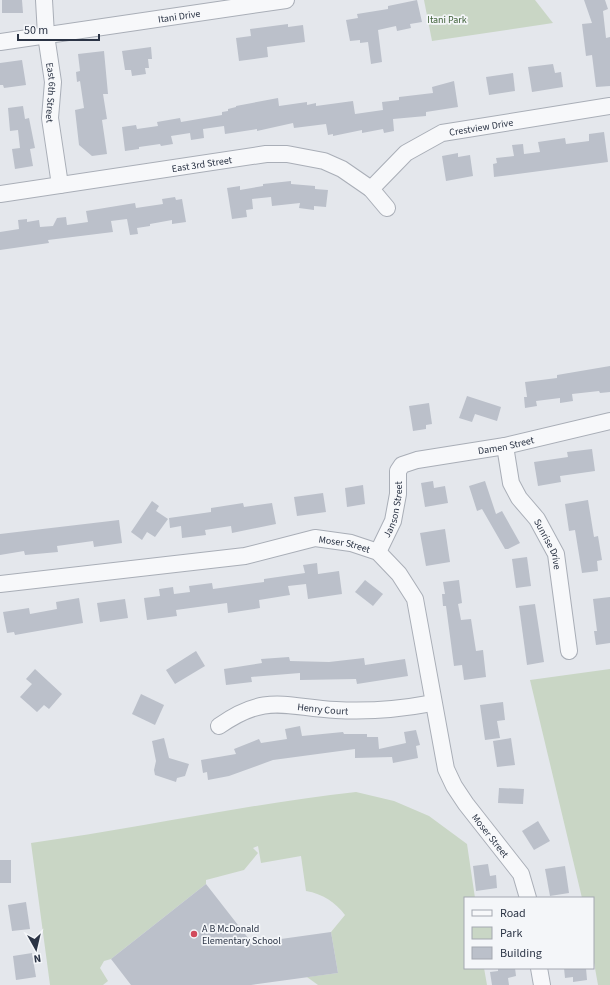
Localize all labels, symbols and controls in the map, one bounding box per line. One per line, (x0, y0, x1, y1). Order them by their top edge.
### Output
street label: Itani Drive (157, 7, 201, 27)
park label: Itani Park (427, 13, 467, 27)
scale bar (18, 16, 99, 42)
text: 50 m (24, 22, 48, 39)
street label: East 6th Street (42, 61, 59, 124)
street label: Crestview Drive (448, 116, 514, 140)
street label: East 3rd Street (171, 153, 234, 176)
street label: Damen Street (477, 433, 536, 458)
street label: Janson Street (380, 481, 406, 540)
street label: Sunrise Drive (530, 516, 564, 571)
street label: Moser Street (318, 533, 372, 557)
street label: Henry Court (297, 700, 349, 719)
street label: Moser Street (468, 811, 512, 861)
legend (464, 897, 594, 969)
text: Road (500, 905, 526, 922)
place label: A B McDonald Elementary School (202, 922, 281, 948)
text: Park (500, 925, 522, 942)
north arrow (16, 929, 56, 969)
marker: A B McDonald Elementary School (189, 929, 199, 939)
text: Building (500, 945, 542, 962)
text: N (33, 950, 42, 966)

